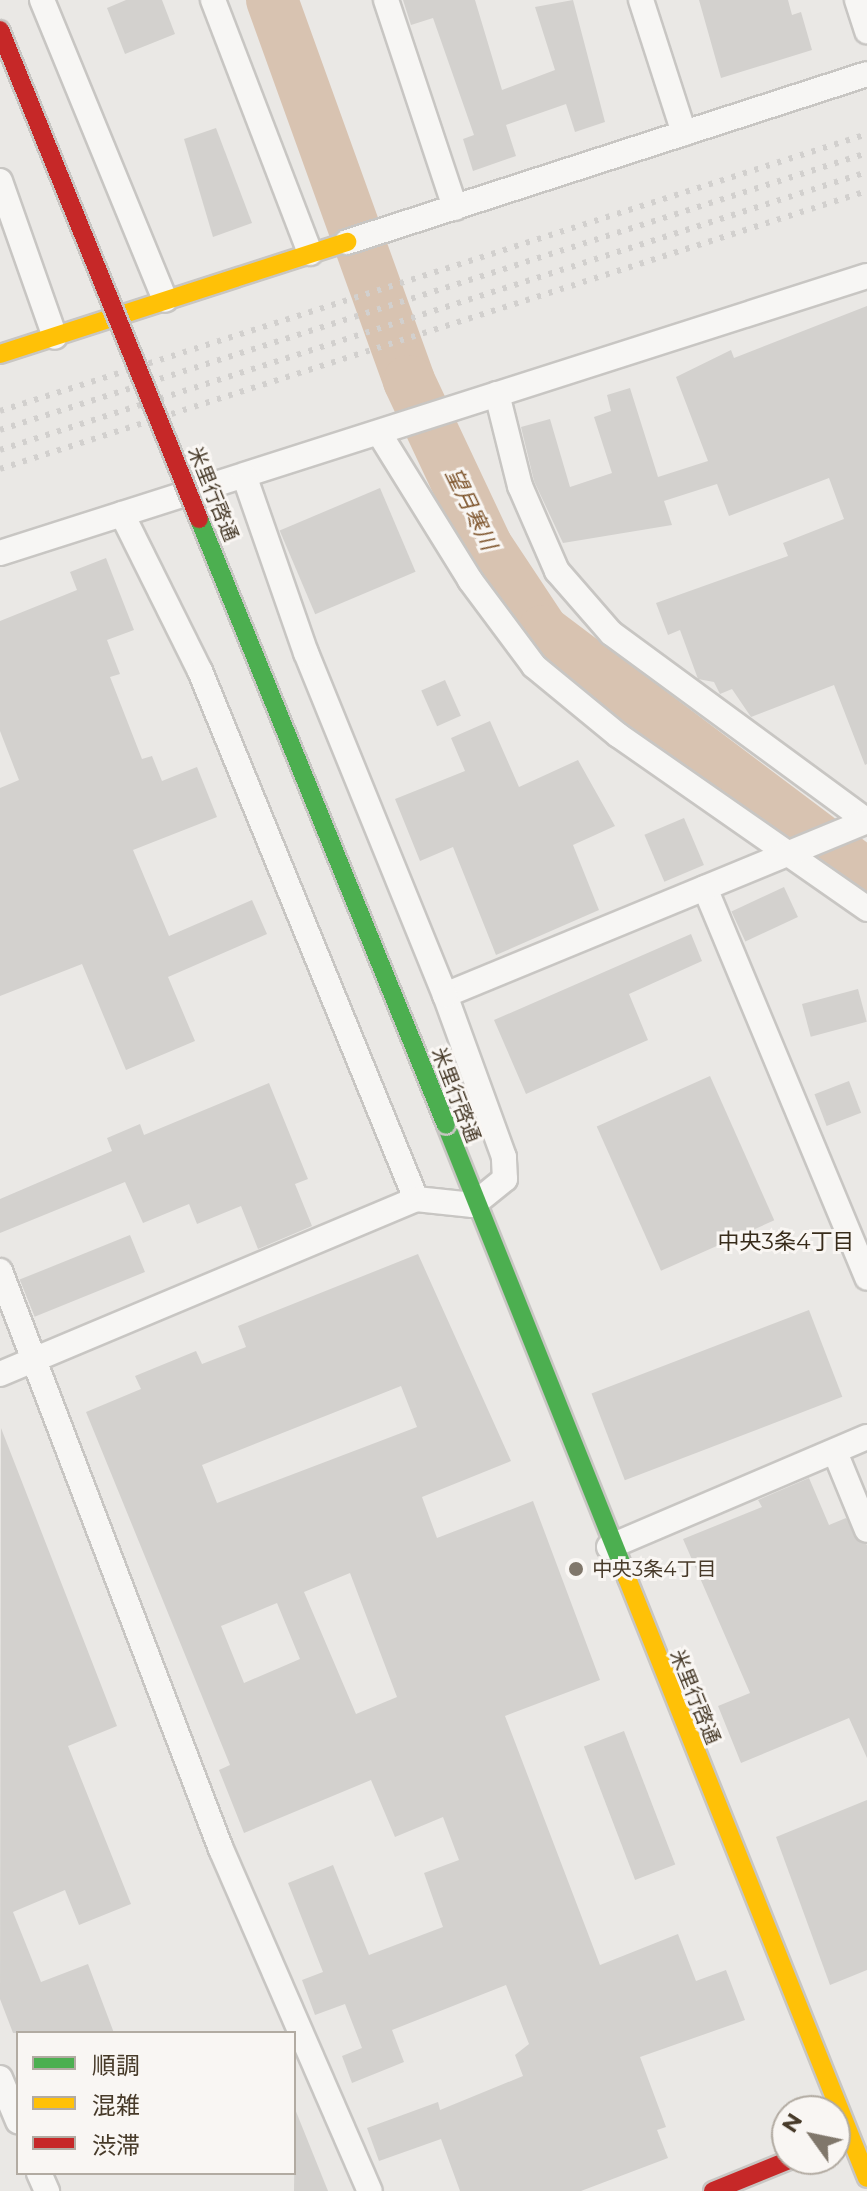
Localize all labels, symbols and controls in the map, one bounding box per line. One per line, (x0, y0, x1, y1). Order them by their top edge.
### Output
street label: 米里行啓通 (183, 443, 243, 545)
water label: 望月寒川 (440, 464, 502, 554)
street label: 米里行啓通 (427, 1044, 485, 1146)
district label: 中央3条4丁目 (718, 1229, 854, 1255)
place label: 中央3条4丁目 (592, 1557, 716, 1581)
marker: 中央3条4丁目 (567, 1560, 585, 1578)
street label: 米里行啓通 (665, 1646, 725, 1748)
legend (16, 2031, 296, 2175)
text: 順調 (92, 2051, 140, 2080)
text: 混雑 (92, 2091, 140, 2120)
north arrow (771, 2095, 851, 2175)
text: N (776, 2108, 808, 2138)
text: 渋滞 (92, 2131, 140, 2160)

